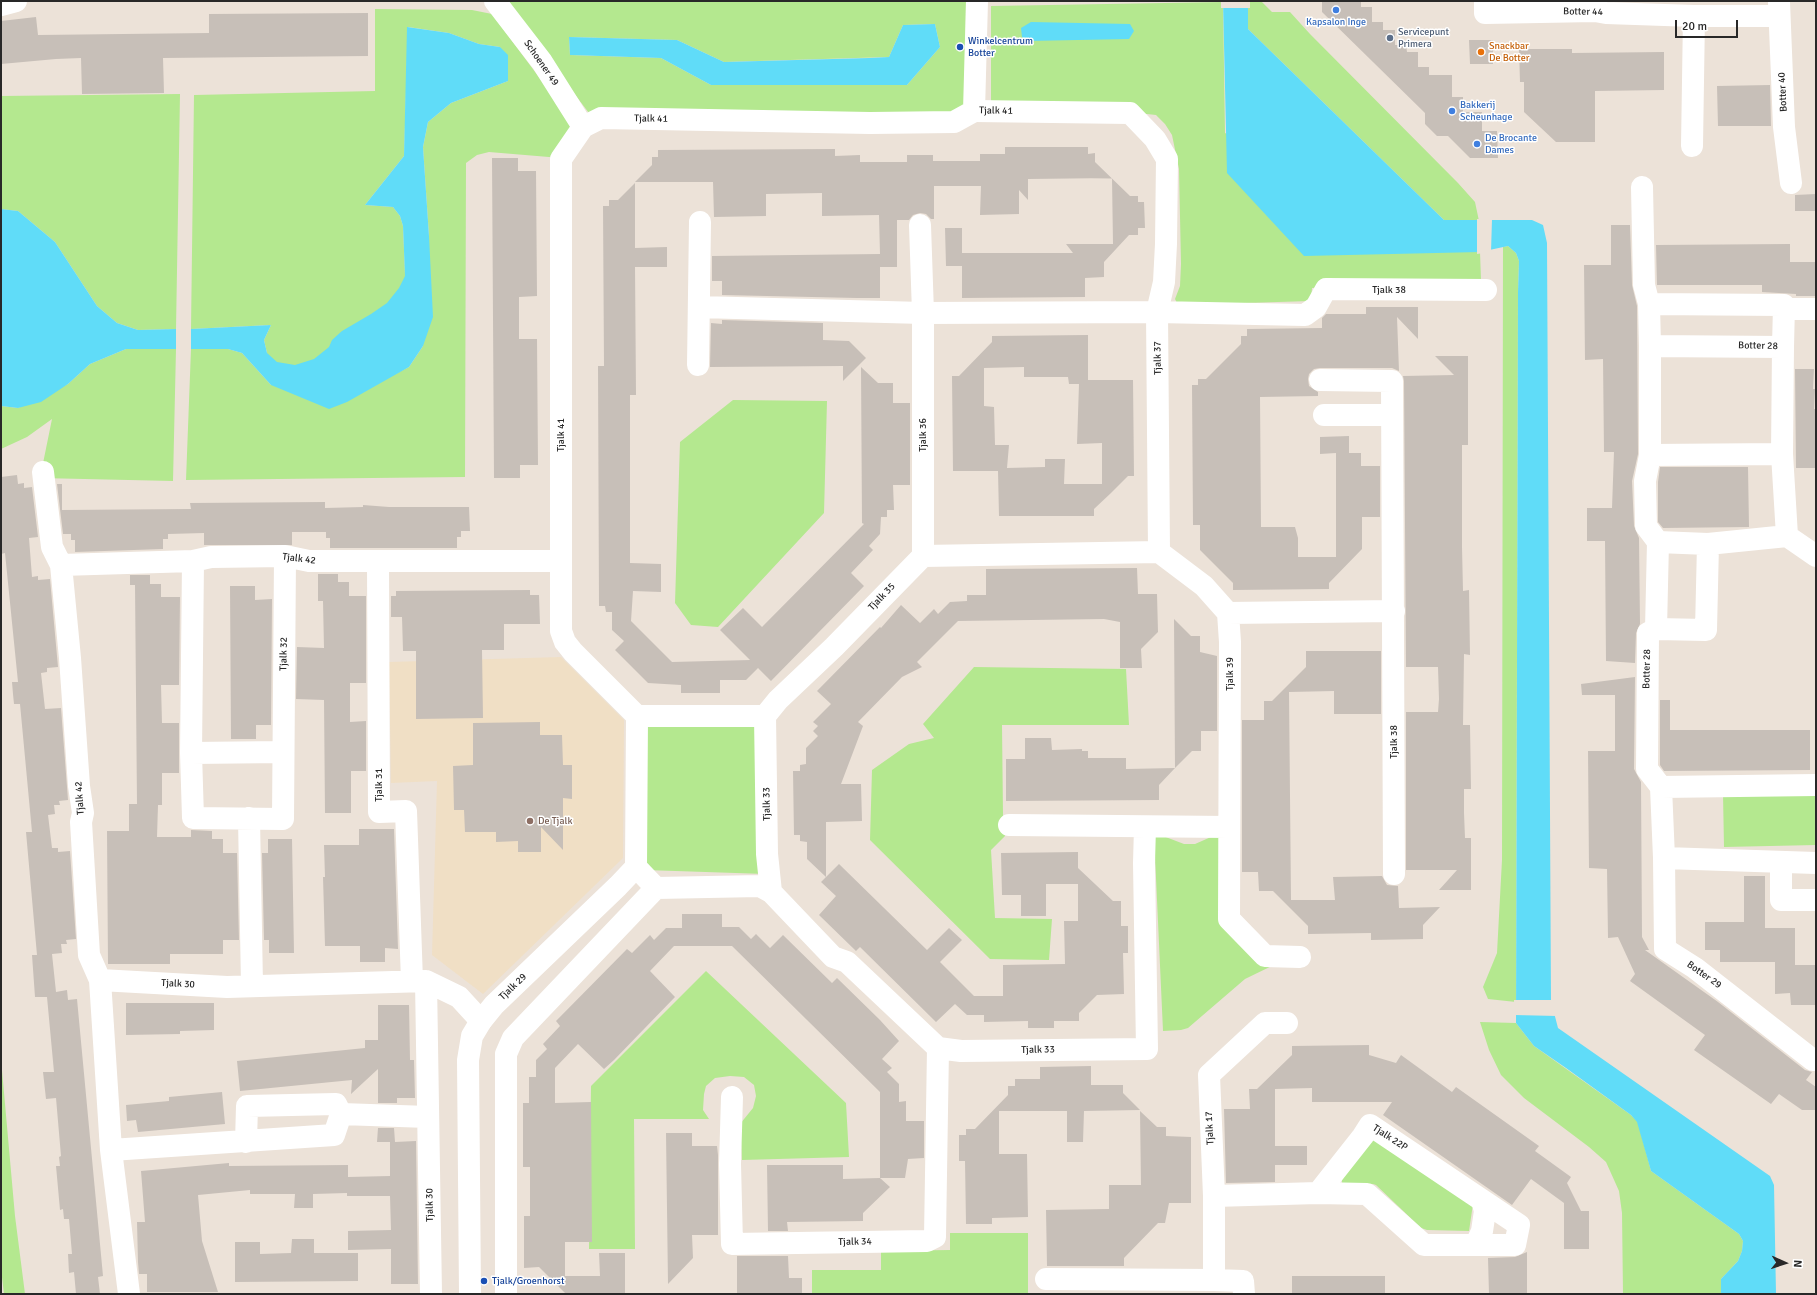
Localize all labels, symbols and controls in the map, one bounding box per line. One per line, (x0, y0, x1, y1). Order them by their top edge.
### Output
marker: Kapsalon Inge (1331, 5, 1341, 15)
street label: Botter 44 (1563, 6, 1603, 18)
scale bar (1677, 12, 1740, 38)
place label: Kapsalon Inge (1306, 16, 1366, 28)
text: 20 m (1682, 19, 1707, 34)
place label: Servicepunt Primera (1398, 26, 1449, 50)
marker: Servicepunt Primera (1385, 33, 1395, 43)
place label: Winkelcentrum Botter (968, 35, 1033, 58)
street label: Schoener 49 (521, 38, 561, 88)
place label: Snackbar De Botter (1489, 40, 1529, 64)
marker: Winkelcentrum Botter (955, 42, 965, 52)
marker: Snackbar De Botter (1476, 47, 1486, 57)
street label: Botter 40 (1776, 72, 1790, 112)
place label: Bakkerij Scheunhage (1460, 99, 1512, 122)
street label: Tjalk 41 (979, 105, 1013, 117)
marker: Bakkerij Scheunhage (1447, 106, 1457, 116)
street label: Tjalk 41 (634, 113, 668, 125)
place label: De Brocante Dames (1485, 132, 1537, 156)
marker: De Brocante Dames (1472, 139, 1482, 149)
street label: Tjalk 38 (1372, 284, 1406, 296)
street label: Botter 28 (1738, 340, 1778, 352)
street label: Tjalk 37 (1152, 341, 1164, 375)
street label: Tjalk 41 (555, 418, 567, 452)
street label: Tjalk 36 (917, 418, 929, 452)
street label: Tjalk 42 (282, 551, 316, 567)
street label: Tjalk 35 (866, 581, 898, 613)
street label: Tjalk 32 (278, 637, 290, 671)
street label: Botter 28 (1641, 649, 1653, 689)
street label: Tjalk 39 (1224, 657, 1236, 691)
street label: Tjalk 38 (1388, 725, 1400, 759)
street label: Tjalk 31 (373, 768, 385, 802)
street label: Tjalk 42 (73, 781, 87, 815)
street label: Tjalk 33 (761, 787, 773, 821)
place label: De Tjalk (538, 815, 572, 827)
marker: De Tjalk (525, 816, 535, 826)
street label: Botter 29 (1684, 959, 1724, 991)
street label: Tjalk 29 (497, 971, 529, 1003)
street label: Tjalk 30 (161, 977, 195, 991)
street label: Tjalk 33 (1021, 1044, 1055, 1056)
street label: Tjalk 17 (1203, 1111, 1217, 1145)
street label: Tjalk 22P (1370, 1122, 1410, 1154)
street label: Tjalk 30 (424, 1188, 436, 1222)
street label: Tjalk 34 (838, 1236, 872, 1248)
north arrow (1765, 1243, 1805, 1283)
text: N (1791, 1259, 1804, 1268)
place label: Tjalk/Groenhorst (492, 1275, 564, 1287)
marker: Tjalk/Groenhorst (479, 1276, 489, 1286)

